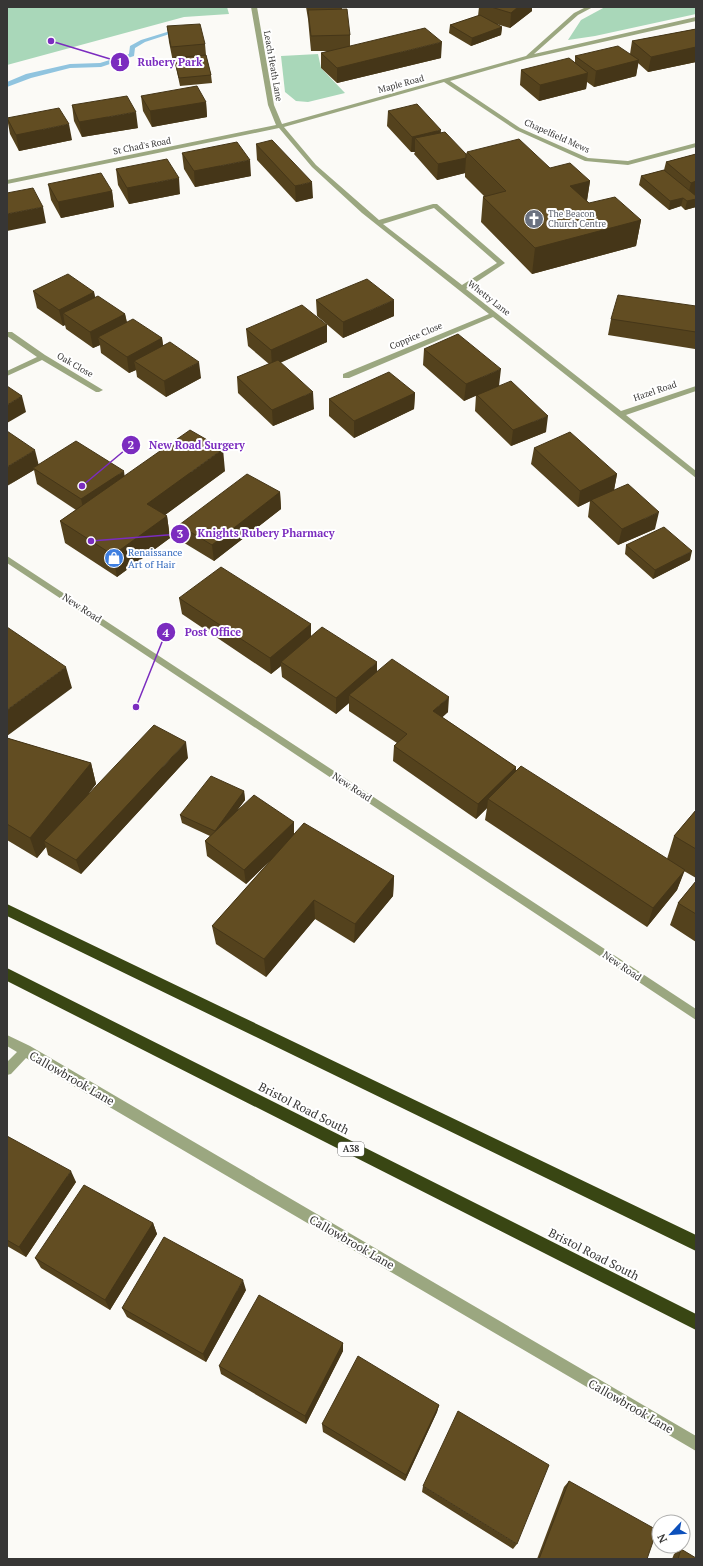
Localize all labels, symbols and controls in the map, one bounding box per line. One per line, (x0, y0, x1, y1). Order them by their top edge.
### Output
street label: Leach Heath Lane (261, 30, 285, 103)
callout: Rubery Park (110, 50, 210, 73)
text: 1 (117, 54, 123, 69)
text: Rubery Park (138, 55, 203, 69)
street label: Maple Road (377, 72, 425, 96)
street label: Chapelfield Mews (522, 116, 592, 156)
street label: St Chad's Road (112, 134, 172, 158)
church icon: The Beacon Church Centre (523, 208, 545, 230)
place label: The Beacon Church Centre (548, 208, 607, 230)
street label: Whetty Lane (465, 278, 513, 319)
street label: Coppice Close (388, 319, 445, 352)
street label: Oak Close (55, 350, 96, 380)
street label: Hazel Road (632, 378, 678, 404)
callout: New Road Surgery (121, 434, 253, 457)
text: 2 (128, 437, 135, 452)
text: New Road Surgery (149, 438, 245, 452)
callout: Knights Rubery Pharmacy (170, 522, 343, 545)
text: 3 (177, 526, 184, 541)
text: Knights Rubery Pharmacy (198, 526, 335, 540)
place label: Renaissance Art of Hair (128, 546, 182, 571)
shop icon: Renaissance Art of Hair (103, 547, 125, 569)
street label: New Road (60, 590, 105, 626)
callout: Post Office (156, 621, 249, 644)
text: 4 (163, 625, 170, 640)
text: Post Office (185, 625, 241, 639)
street label: New Road (330, 769, 375, 805)
street label: New Road (600, 948, 644, 984)
street label: Callowbrook Lane (27, 1048, 117, 1108)
street label: Bristol Road South (256, 1079, 352, 1137)
road number: A38 (338, 1142, 364, 1156)
street label: Callowbrook Lane (307, 1212, 397, 1272)
street label: Bristol Road South (546, 1225, 642, 1283)
street label: Callowbrook Lane (586, 1376, 676, 1436)
north arrow (651, 1514, 691, 1554)
text: N (654, 1531, 670, 1545)

